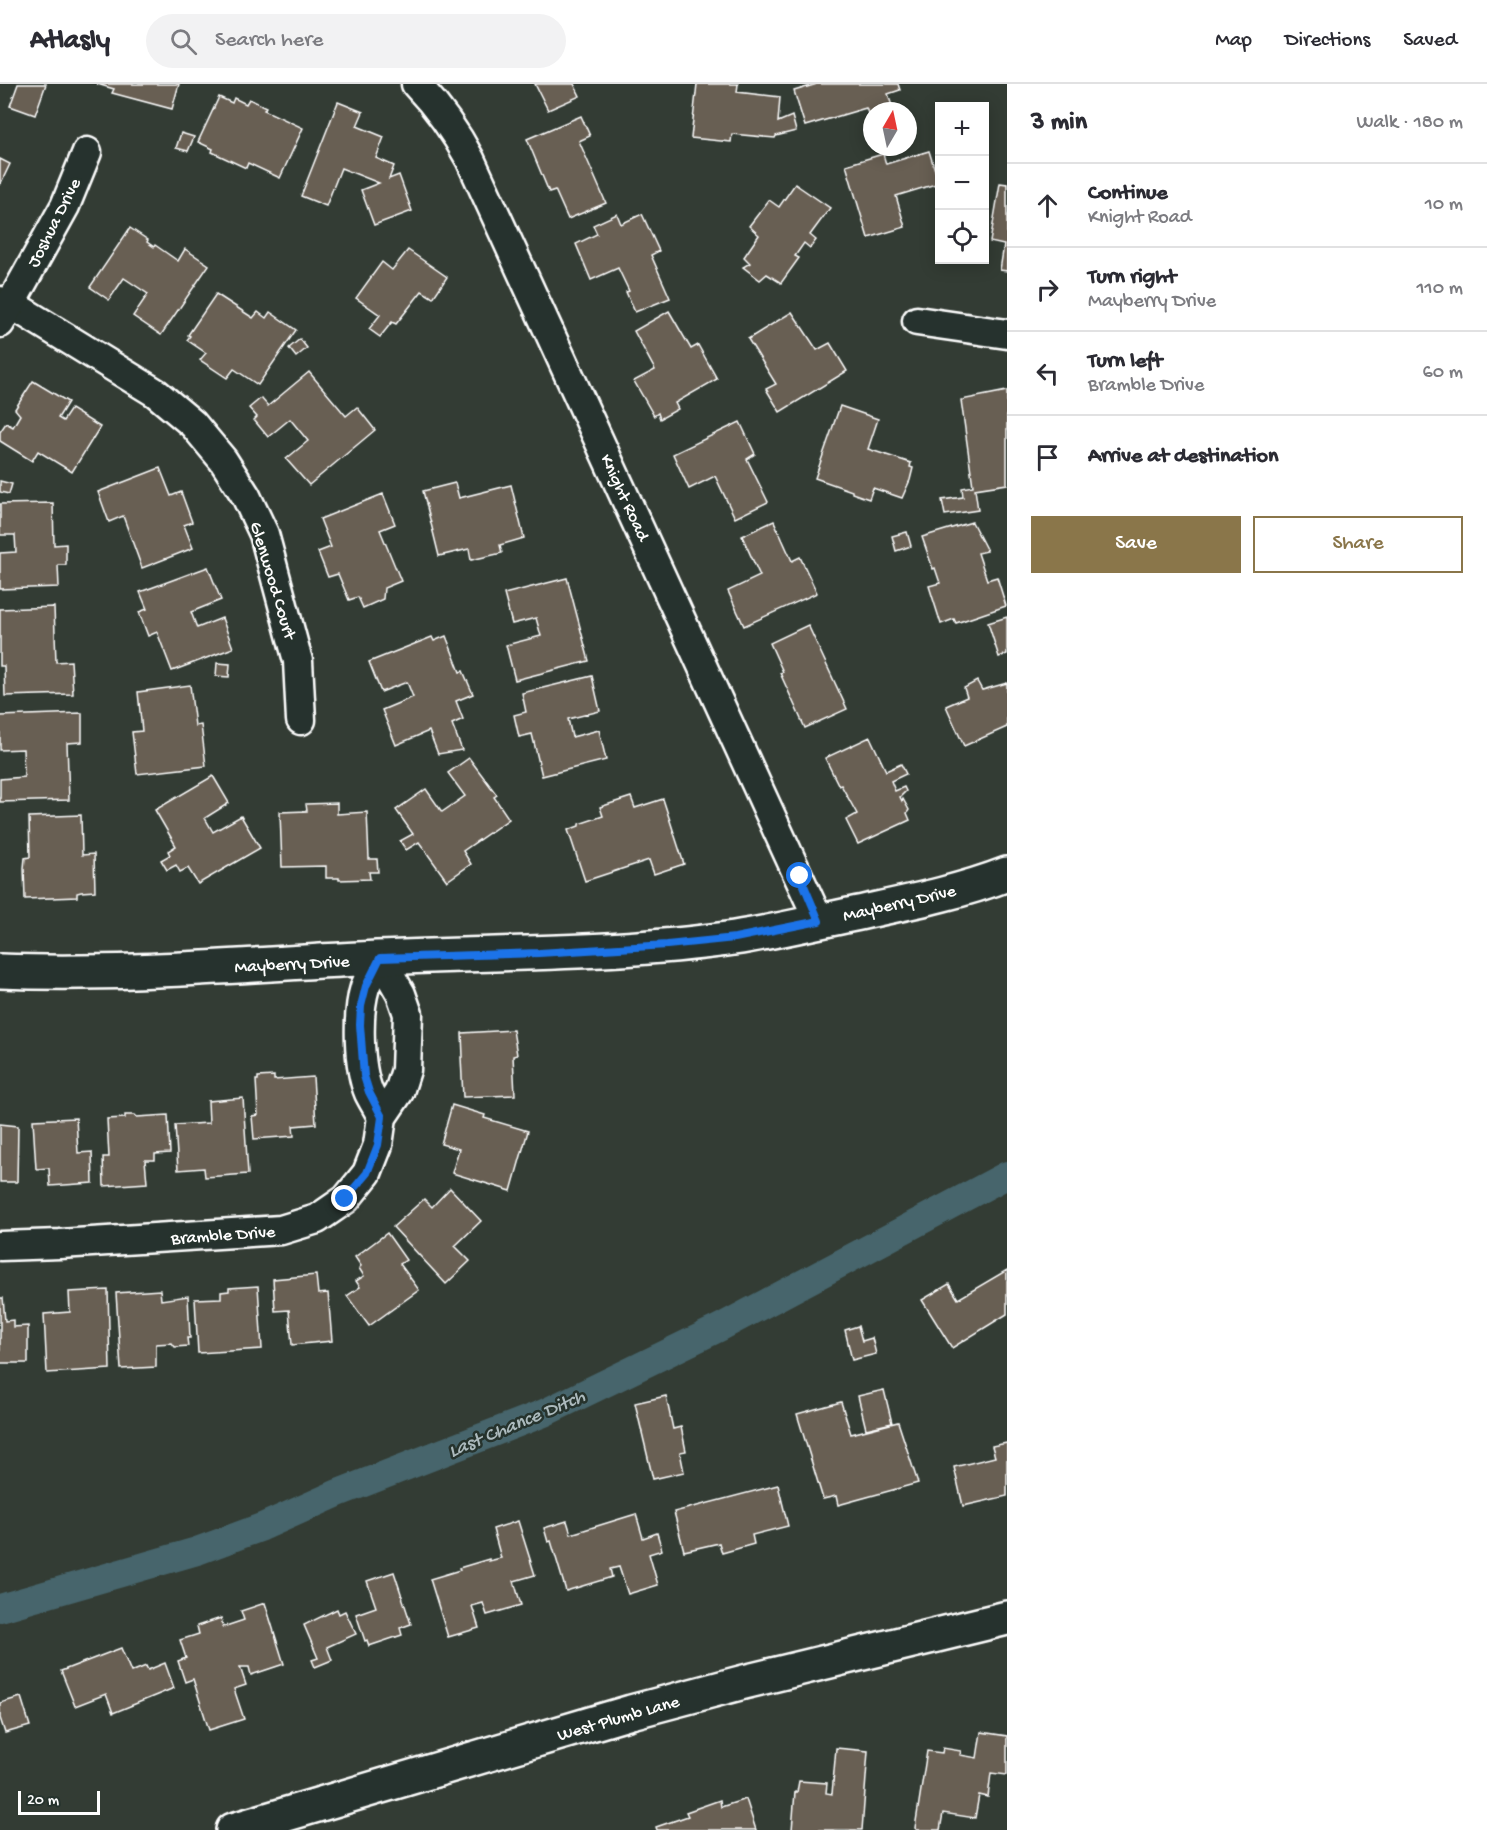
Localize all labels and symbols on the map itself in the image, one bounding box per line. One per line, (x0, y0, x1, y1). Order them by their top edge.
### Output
north arrow (863, 102, 917, 156)
street label: Joshua Drive (24, 174, 87, 271)
street label: Knight Road (595, 451, 654, 546)
street label: Glenwood Court (244, 519, 300, 644)
route start (786, 862, 812, 888)
street label: Mayberry Drive (841, 881, 959, 928)
street label: Mayberry Drive (234, 952, 351, 979)
route end (331, 1185, 357, 1211)
street label: Bramble Drive (169, 1222, 277, 1251)
water label: Last Chance Ditch (446, 1386, 589, 1464)
street label: West Plumb Lane (555, 1692, 683, 1747)
scale bar (18, 1788, 100, 1816)

